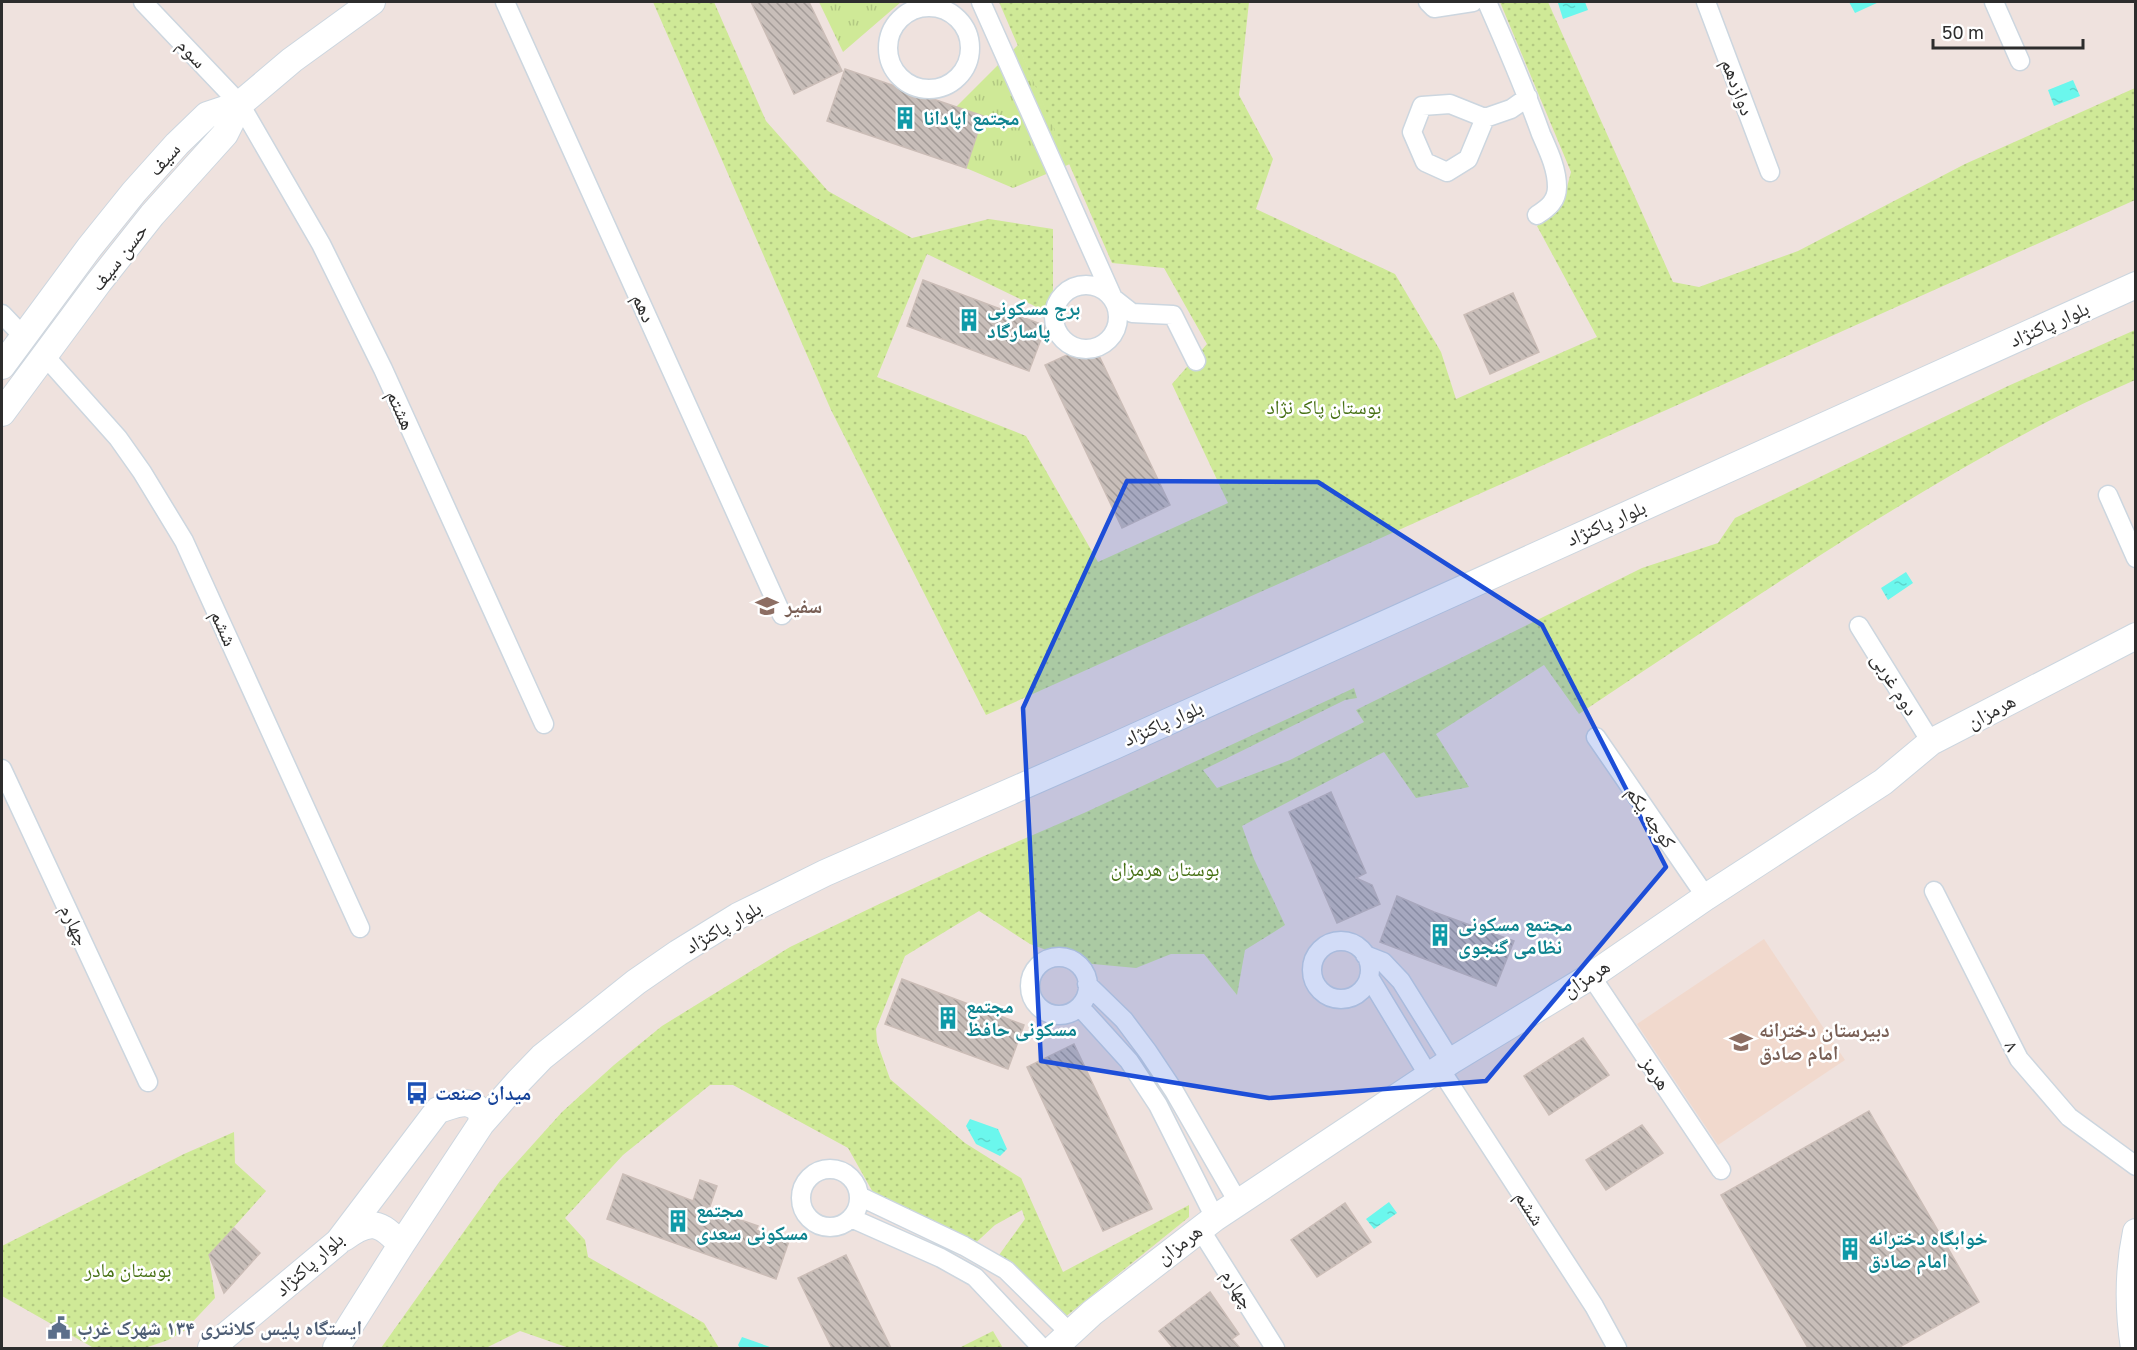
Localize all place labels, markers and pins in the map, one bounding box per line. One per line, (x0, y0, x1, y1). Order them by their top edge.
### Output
building icon: مجتمع اپادانا (892, 105, 918, 131)
place label: مجتمع اپادانا (923, 105, 1020, 132)
place label: برج مسکونی پاسارگاد (987, 295, 1080, 343)
building icon: برج مسکونی پاسارگاد (956, 307, 982, 333)
school or university icon: سفیر (754, 593, 780, 619)
place label: سفیر (784, 593, 822, 618)
place label: مجتمع مسکونی نظامی گنجوی (1458, 911, 1572, 960)
building icon: مجتمع مسکونی نظامی گنجوی (1427, 922, 1453, 948)
place label: مجتمع مسکونی حافظ (966, 993, 1077, 1042)
building icon: مجتمع مسکونی حافظ (935, 1005, 961, 1031)
place label: دبیرستان دخترانه امام صادق (1759, 1017, 1890, 1067)
school or university icon: دبیرستان دخترانه امام صادق (1728, 1029, 1754, 1055)
bus stop icon: میدان صنعت (404, 1080, 430, 1106)
place label: میدان صنعت (435, 1080, 531, 1105)
place label: مجتمع مسکونی سعدی (696, 1197, 808, 1246)
building icon: مجتمع مسکونی سعدی (665, 1208, 691, 1234)
place label: خوابگاه دخترانه امام صادق (1868, 1225, 1988, 1275)
building icon: خوابگاه دخترانه امام صادق (1837, 1236, 1863, 1262)
public building icon: ایستگاه پلیس کلانتری ۱۳۴ شهرک غرب (46, 1315, 72, 1341)
place label: ایستگاه پلیس کلانتری ۱۳۴ شهرک غرب (77, 1315, 362, 1341)

